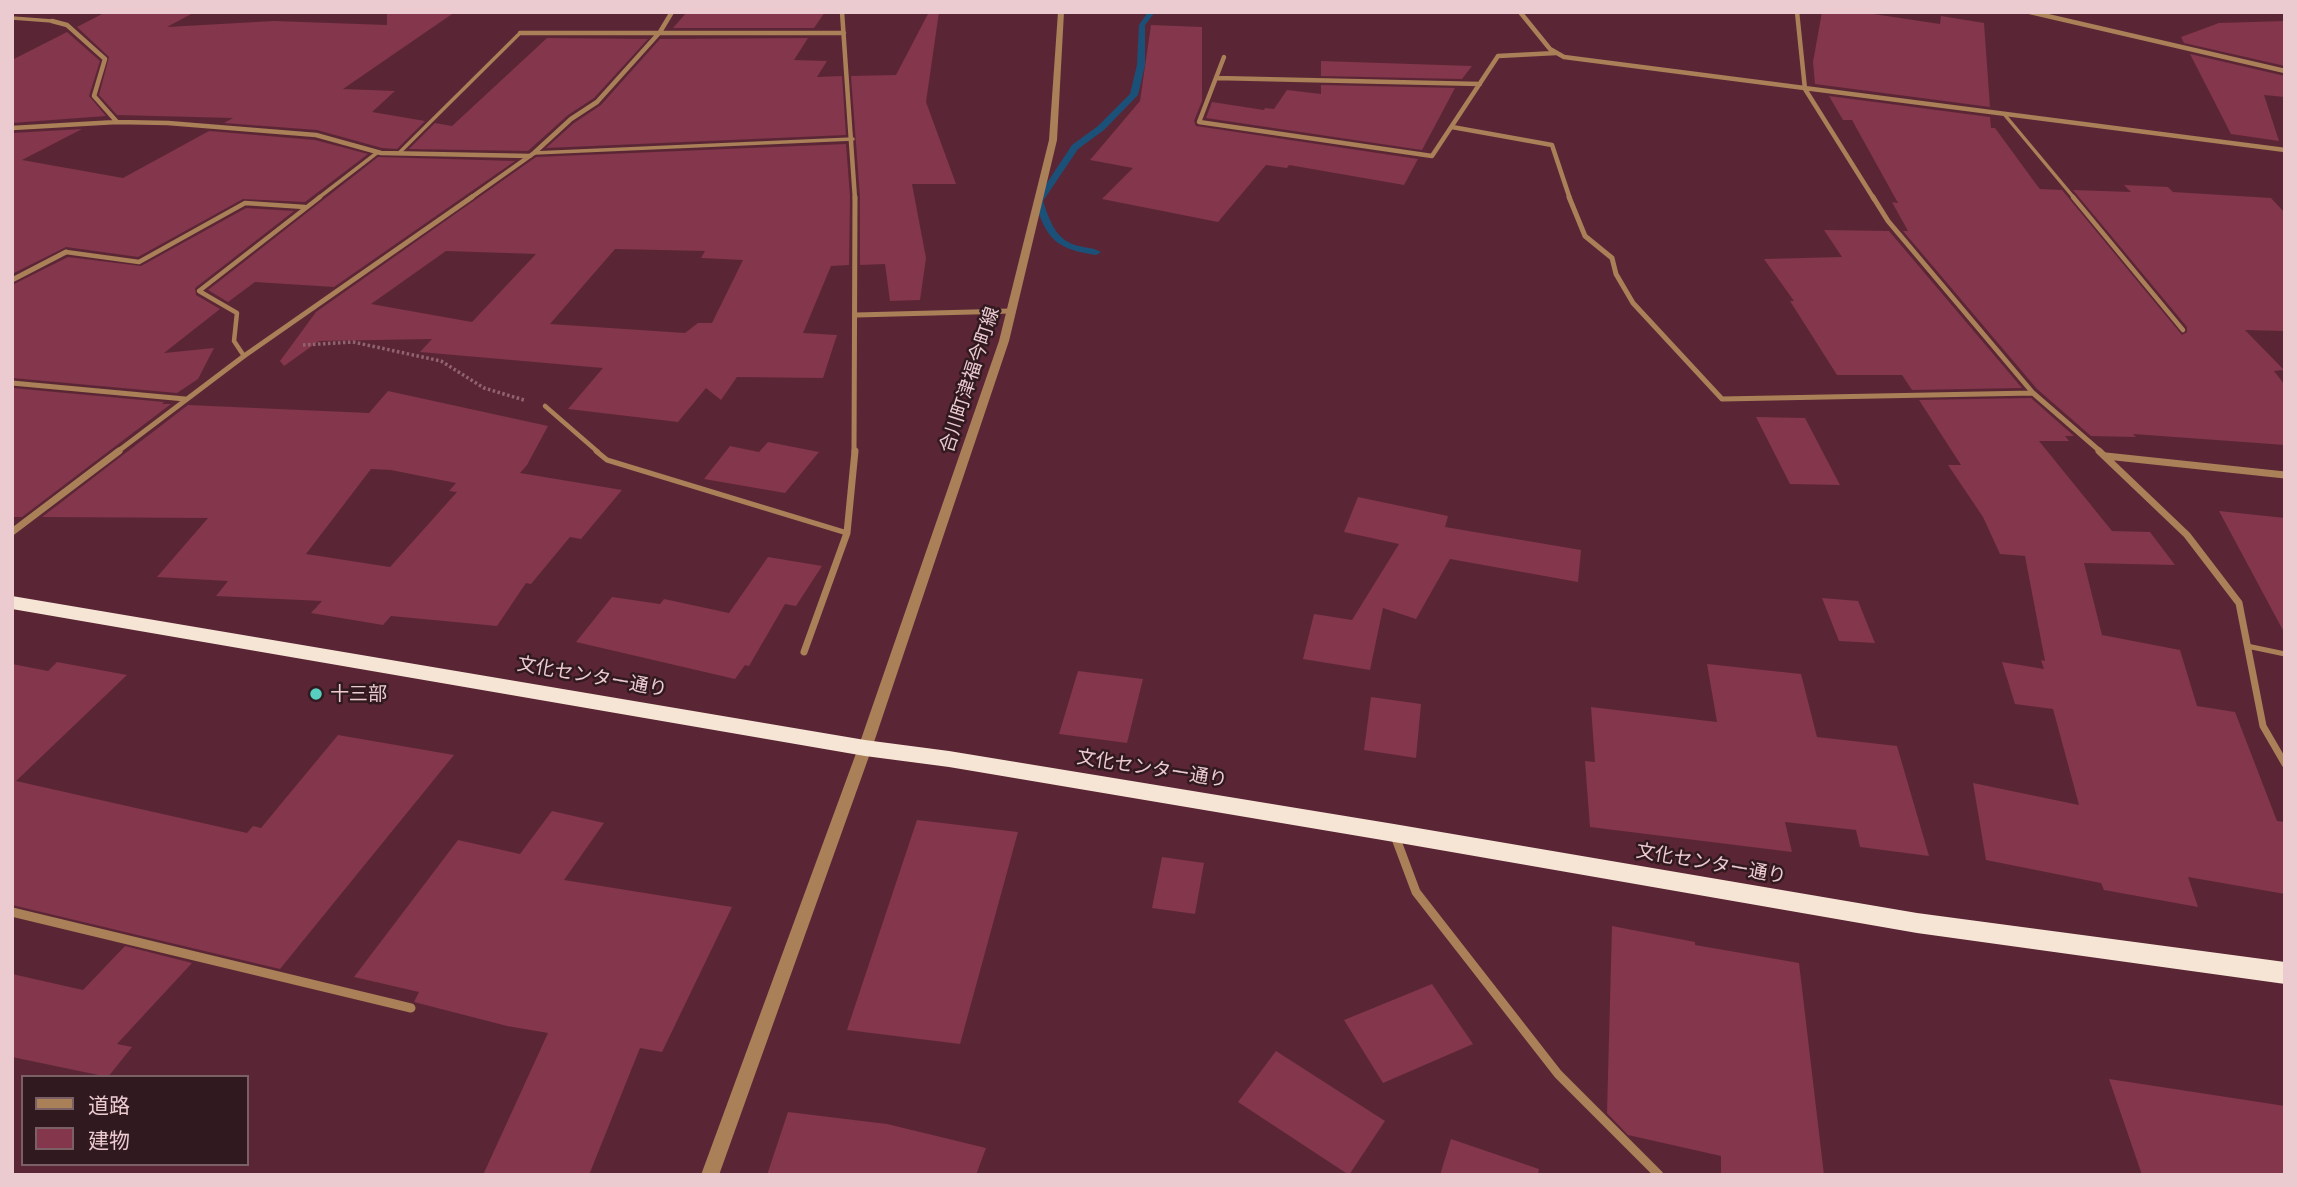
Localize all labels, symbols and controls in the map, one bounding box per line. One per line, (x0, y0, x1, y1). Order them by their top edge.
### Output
street label: 合川町津福今町線 (936, 304, 1004, 456)
street label: 文化センター通り (515, 653, 669, 701)
place label: 十三部 (330, 683, 387, 705)
marker: 十三部 (308, 686, 324, 702)
street label: 文化センター通り (1075, 746, 1229, 792)
street label: 文化センター通り (1634, 840, 1788, 888)
legend (21, 1075, 248, 1166)
text: 道路 (88, 1093, 130, 1118)
text: 建物 (88, 1128, 130, 1153)

